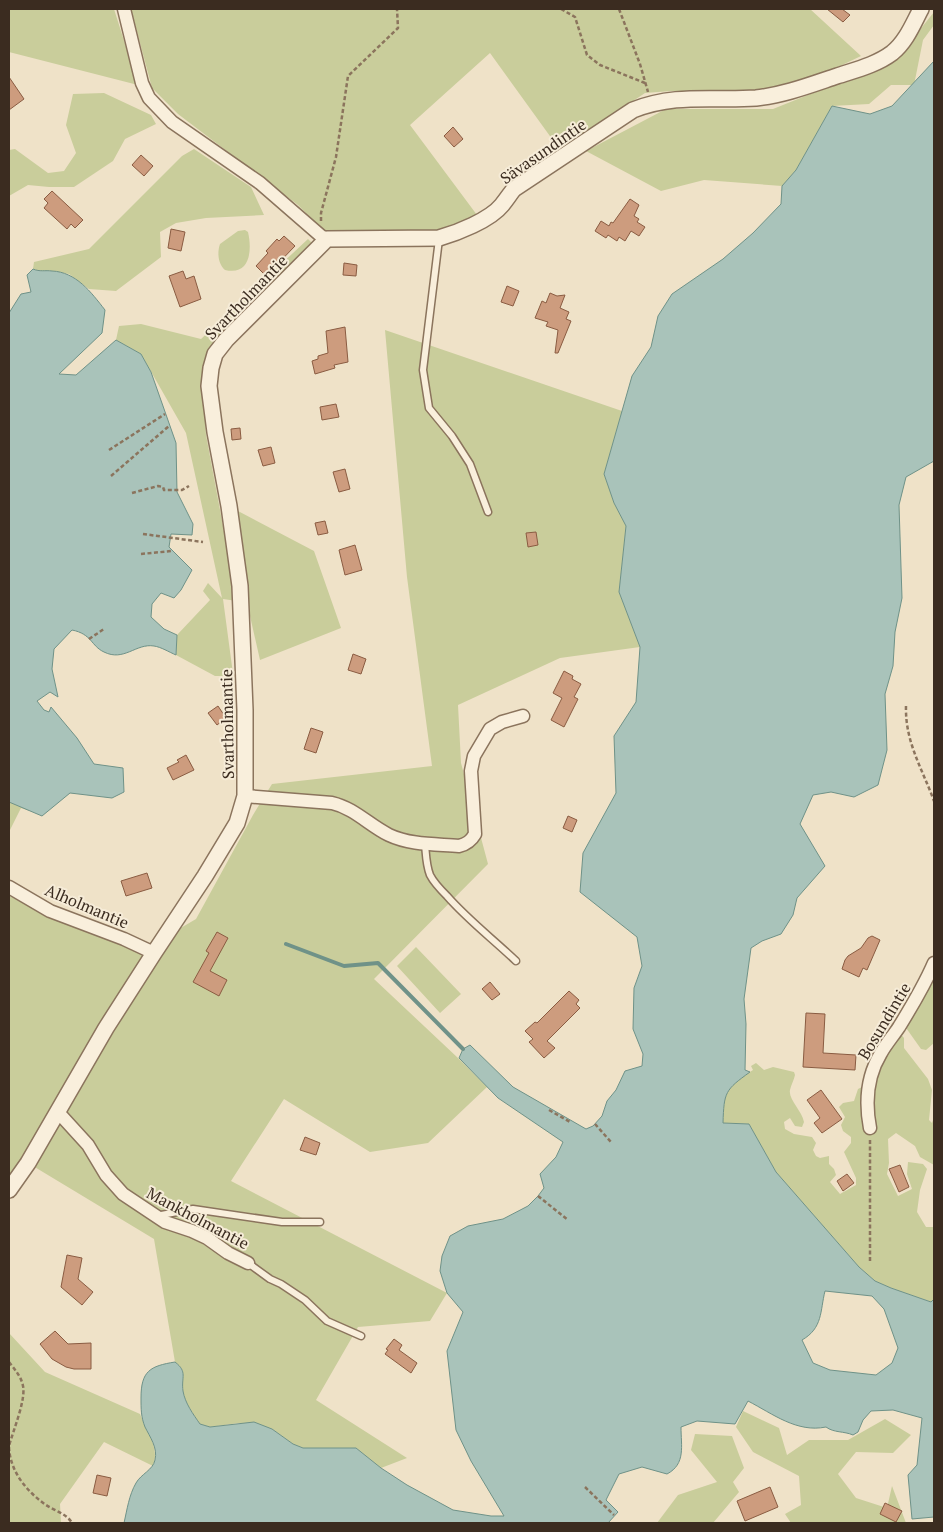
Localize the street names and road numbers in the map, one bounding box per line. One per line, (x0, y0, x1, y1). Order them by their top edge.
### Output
street label: Sävasundintie (496, 113, 590, 189)
street label: Svartholmantie (200, 250, 292, 344)
street label: Svartholmantie (215, 669, 239, 779)
street label: Alholmantie (42, 878, 132, 934)
street label: Bosundintie (852, 978, 916, 1064)
street label: Mankholmantie (143, 1182, 253, 1254)

